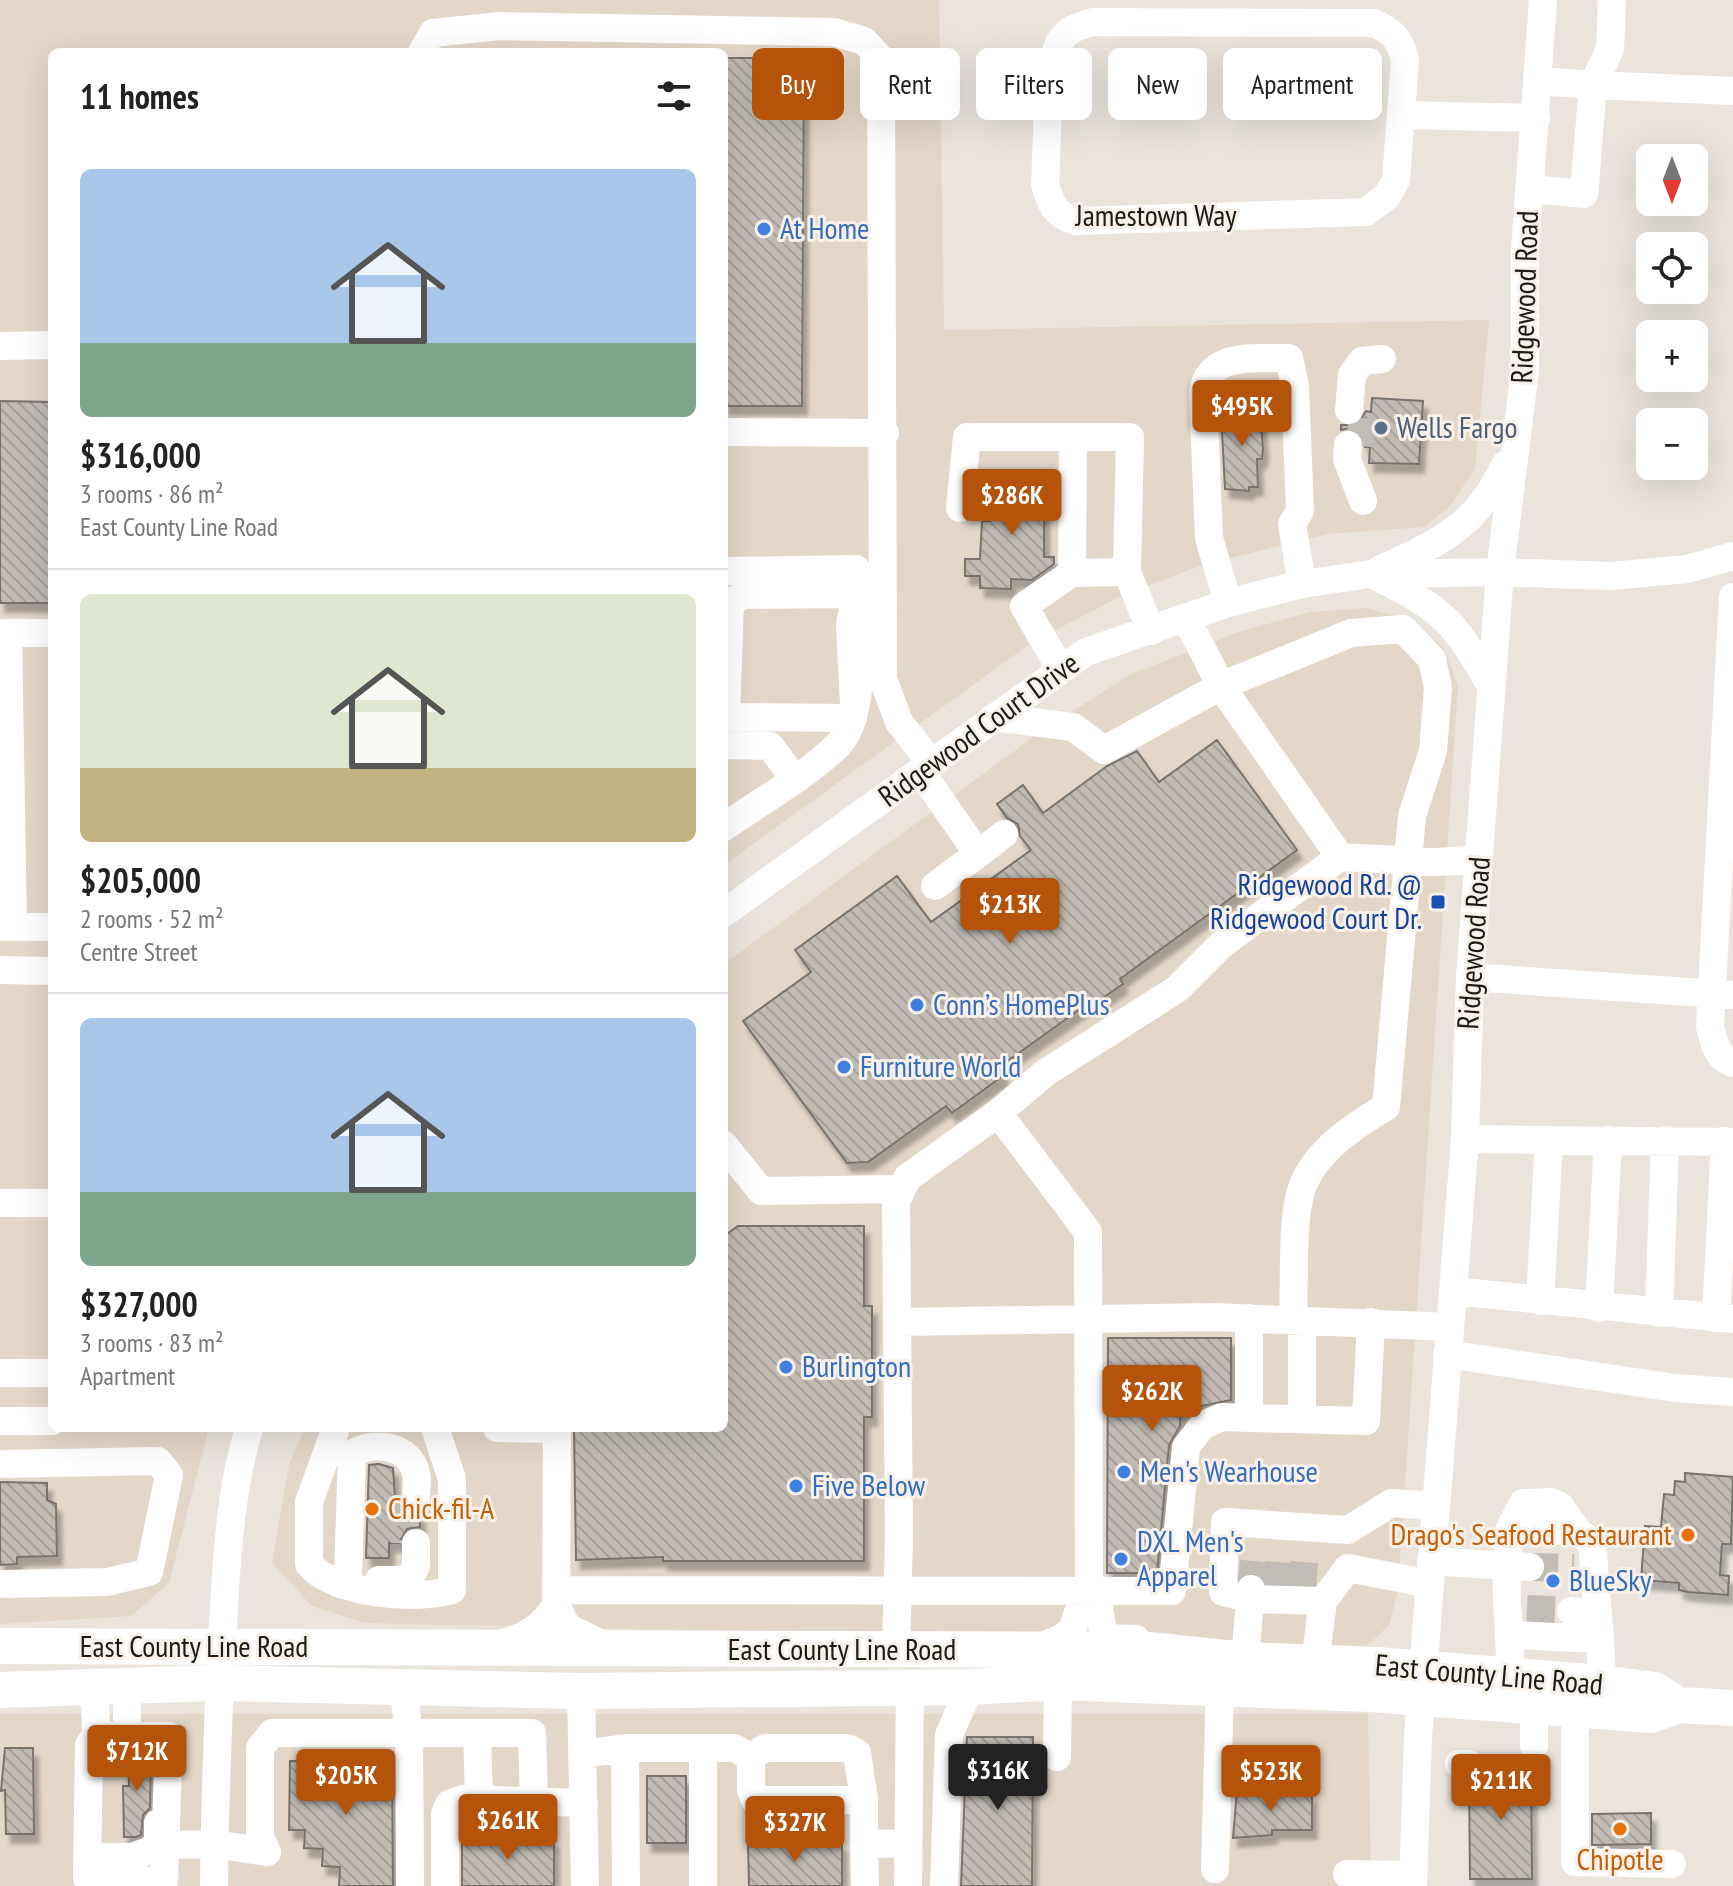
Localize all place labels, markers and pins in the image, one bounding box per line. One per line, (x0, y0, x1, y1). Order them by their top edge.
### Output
place label: At Home (780, 208, 869, 247)
marker: At Home (755, 220, 773, 238)
pin: $495K (1186, 380, 1298, 448)
place label: Wells Fargo (1397, 407, 1517, 446)
marker: Wells Fargo (1372, 419, 1390, 437)
pin: $286K (956, 469, 1068, 537)
place label: Ridgewood Rd. @ Ridgewood Court Dr. (1210, 864, 1422, 937)
pin: $213K (954, 878, 1066, 946)
marker: Ridgewood Rd. @ Ridgewood Court Dr. (1429, 893, 1447, 911)
place label: Conn’s HomePlus (933, 984, 1110, 1023)
marker: Conn’s HomePlus (908, 996, 926, 1014)
place label: Furniture World (860, 1046, 1021, 1085)
marker: Furniture World (835, 1058, 853, 1076)
place label: Burlington (802, 1346, 911, 1385)
marker: Burlington (777, 1358, 795, 1376)
pin: $262K (1096, 1365, 1208, 1433)
place label: Men's Wearhouse (1140, 1451, 1318, 1490)
marker: Men's Wearhouse (1115, 1463, 1133, 1481)
place label: Five Below (812, 1465, 925, 1504)
marker: Five Below (787, 1477, 805, 1495)
place label: Chick-fil-A (388, 1488, 495, 1527)
marker: Chick-fil-A (363, 1500, 381, 1518)
place label: Drago's Seafood Restaurant (1390, 1514, 1673, 1553)
place label: DXL Men's Apparel (1137, 1521, 1244, 1594)
marker: Drago's Seafood Restaurant (1679, 1526, 1697, 1544)
marker: DXL Men's Apparel (1112, 1550, 1130, 1568)
place label: BlueSky (1569, 1560, 1652, 1599)
marker: BlueSky (1544, 1572, 1562, 1590)
pin: $712K (81, 1725, 193, 1793)
pin: $316K (942, 1744, 1054, 1812)
pin: $523K (1215, 1745, 1327, 1813)
pin: $205K (290, 1749, 402, 1817)
pin: $211K (1445, 1754, 1557, 1822)
pin: $261K (452, 1794, 564, 1862)
pin: $327K (739, 1796, 851, 1864)
marker: Chipotle (1611, 1820, 1629, 1838)
place label: Chipotle (1576, 1839, 1664, 1878)

